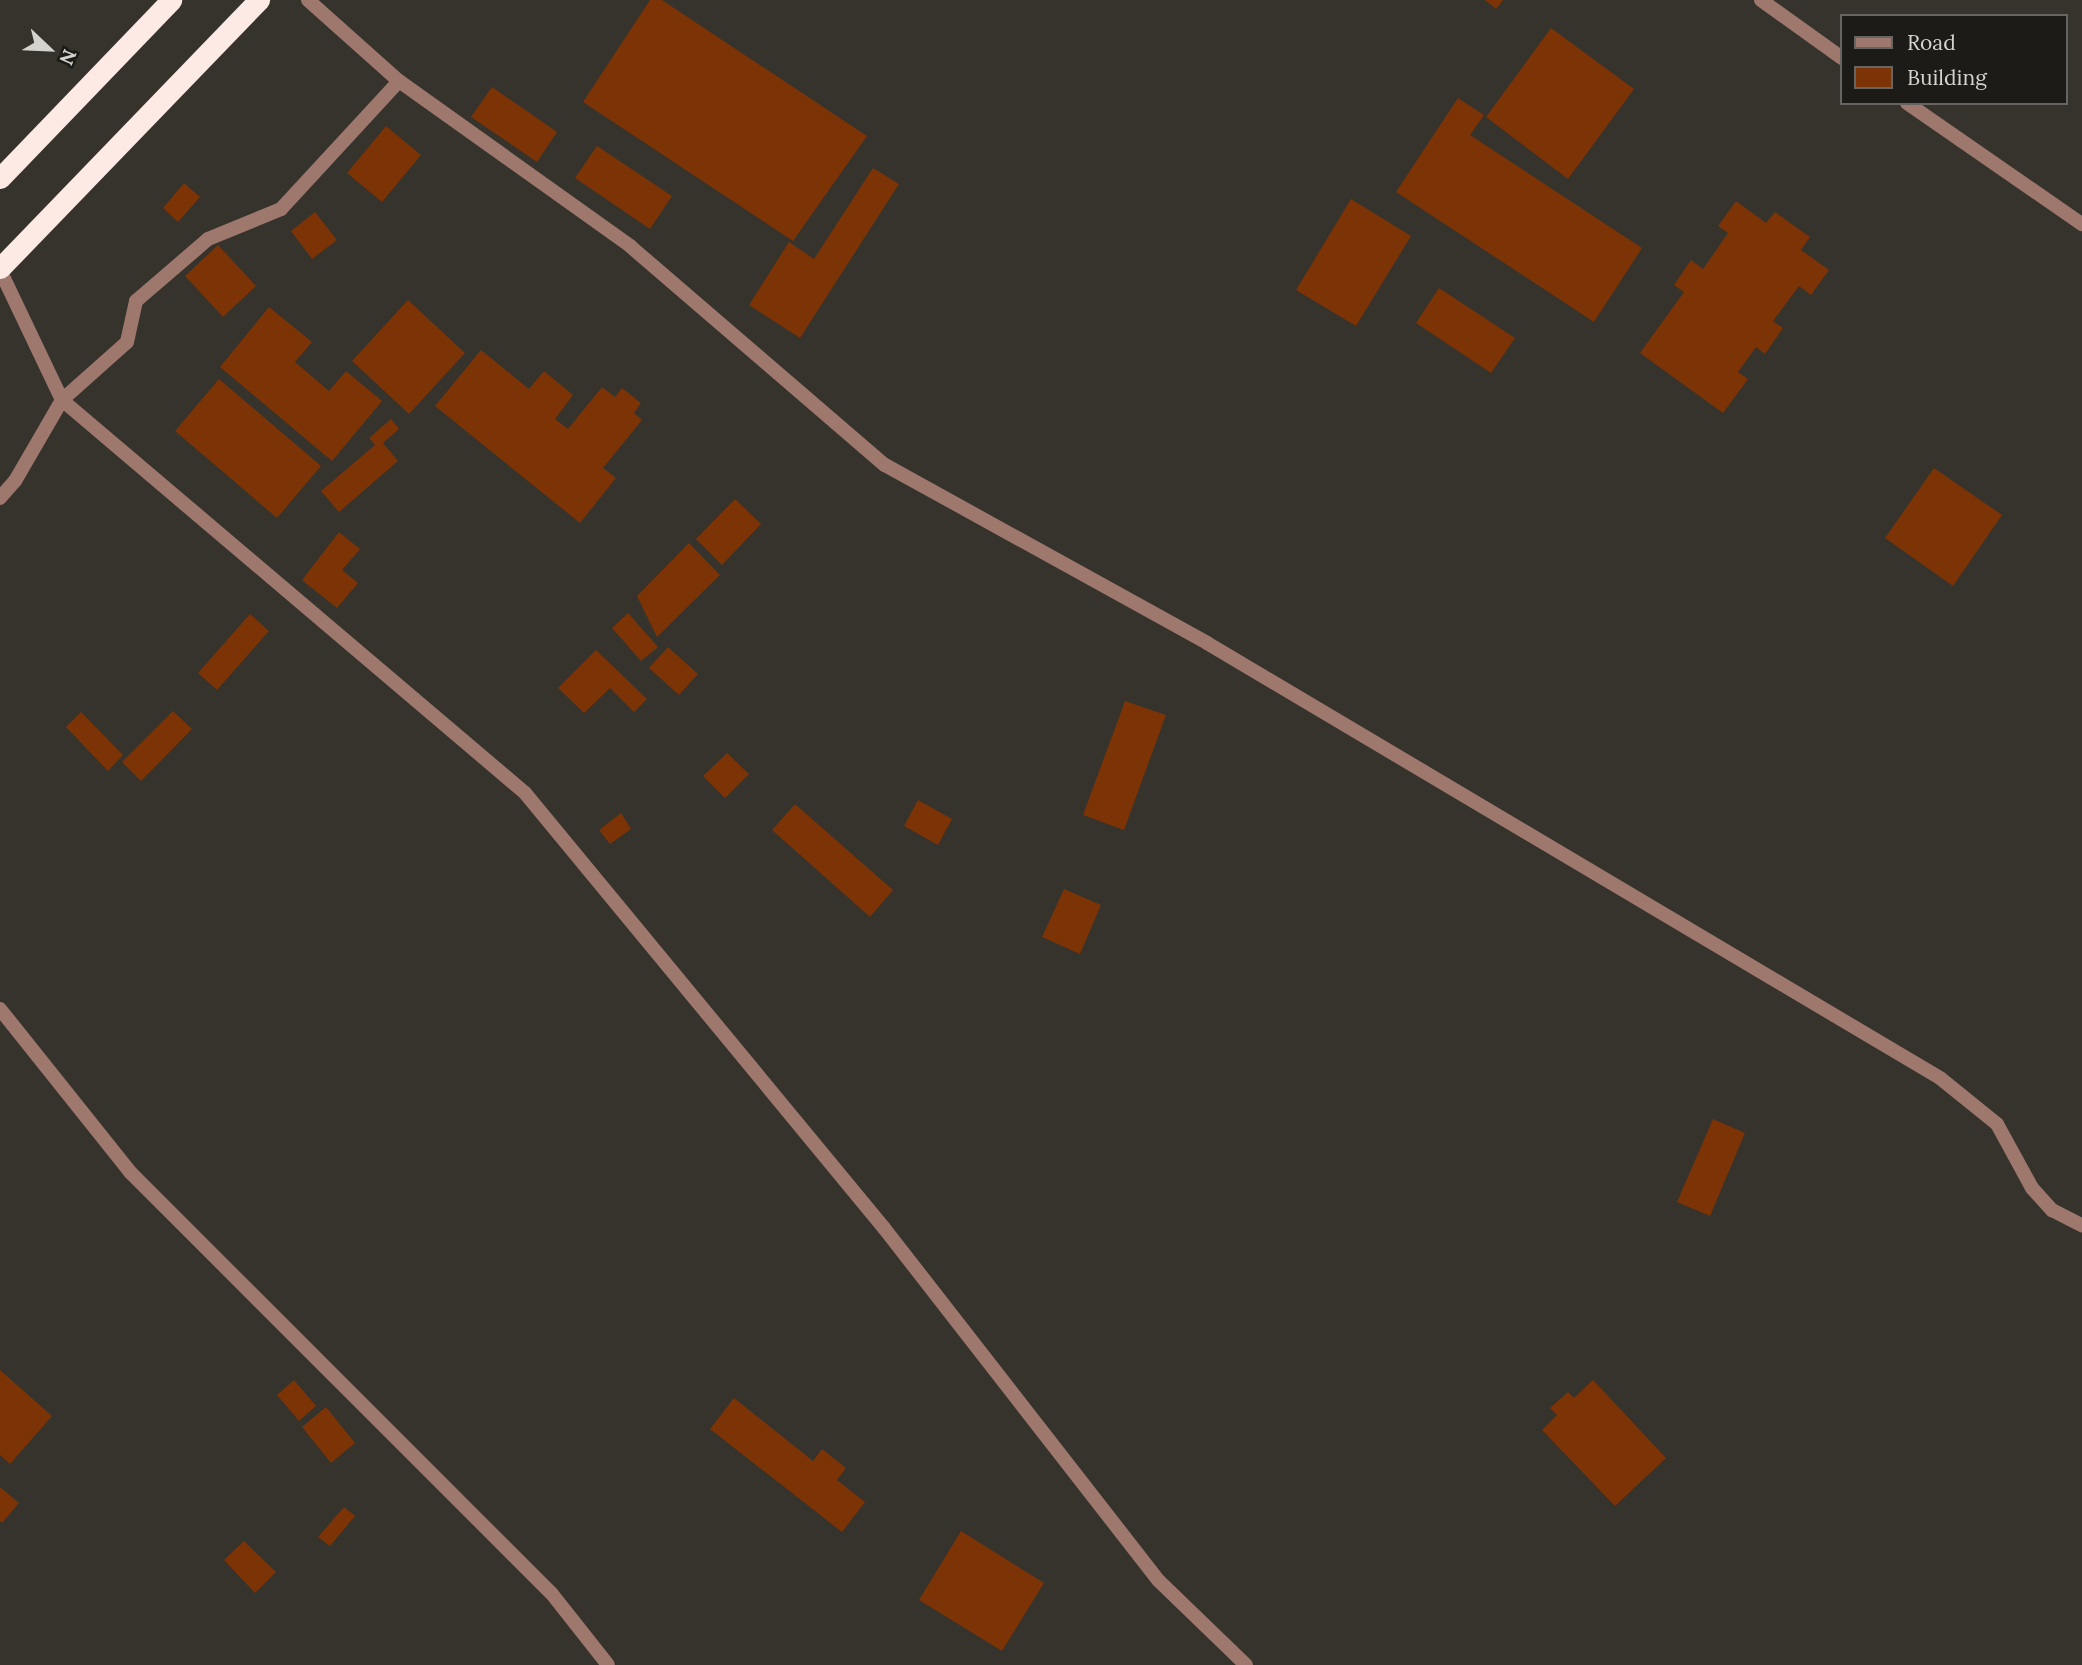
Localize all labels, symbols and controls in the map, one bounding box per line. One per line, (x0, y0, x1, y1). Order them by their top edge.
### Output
north arrow (14, 14, 84, 84)
legend (1840, 14, 2068, 105)
text: Road (1907, 29, 1956, 56)
text: N (54, 46, 82, 69)
text: Building (1907, 64, 1987, 91)

